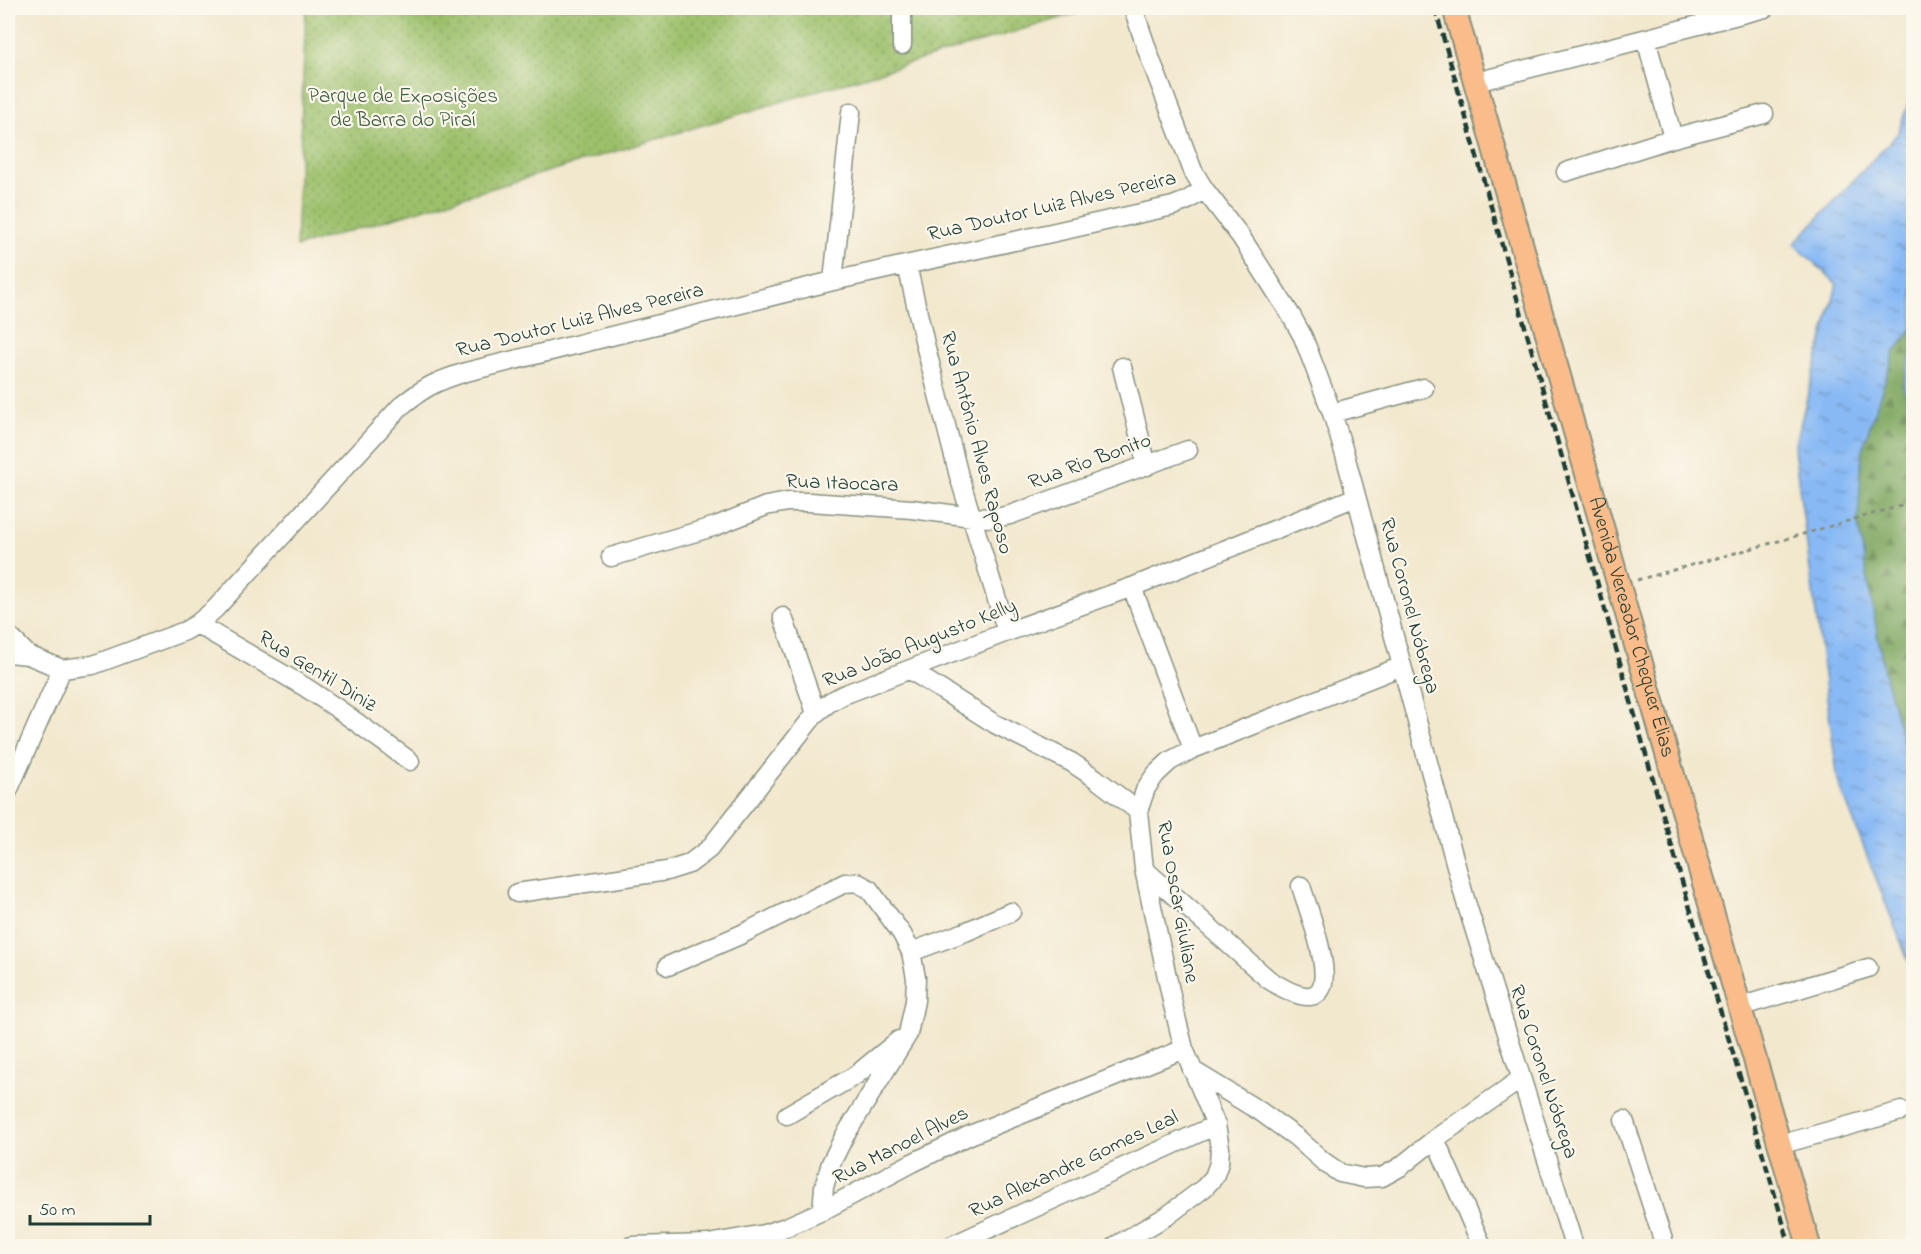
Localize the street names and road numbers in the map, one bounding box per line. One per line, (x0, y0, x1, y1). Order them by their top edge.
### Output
street label: Rua Doutor Luiz Alves Pereira (925, 164, 1179, 250)
street label: Rua Doutor Luiz Alves Pereira (453, 276, 707, 366)
street label: Rua Antônio Alves Raposo (932, 328, 1020, 558)
street label: Rua Rio Bonito (1024, 426, 1156, 498)
street label: Rua Itaocara (785, 467, 899, 501)
street label: Avenida Vereador Chequer Elias (1579, 493, 1682, 761)
street label: Rua Coronel Nóbrega (1369, 515, 1447, 698)
street label: Rua João Augusto Kelly (819, 591, 1022, 698)
street label: Rua Gentil Diniz (252, 624, 382, 721)
street label: Rua Oscar Giuliane (1148, 818, 1206, 986)
street label: Rua Coronel Nóbrega (1499, 981, 1585, 1163)
street label: Rua Manoel Alves (828, 1099, 974, 1193)
street label: Rua Alexandre Gomes Leal (964, 1103, 1184, 1227)

